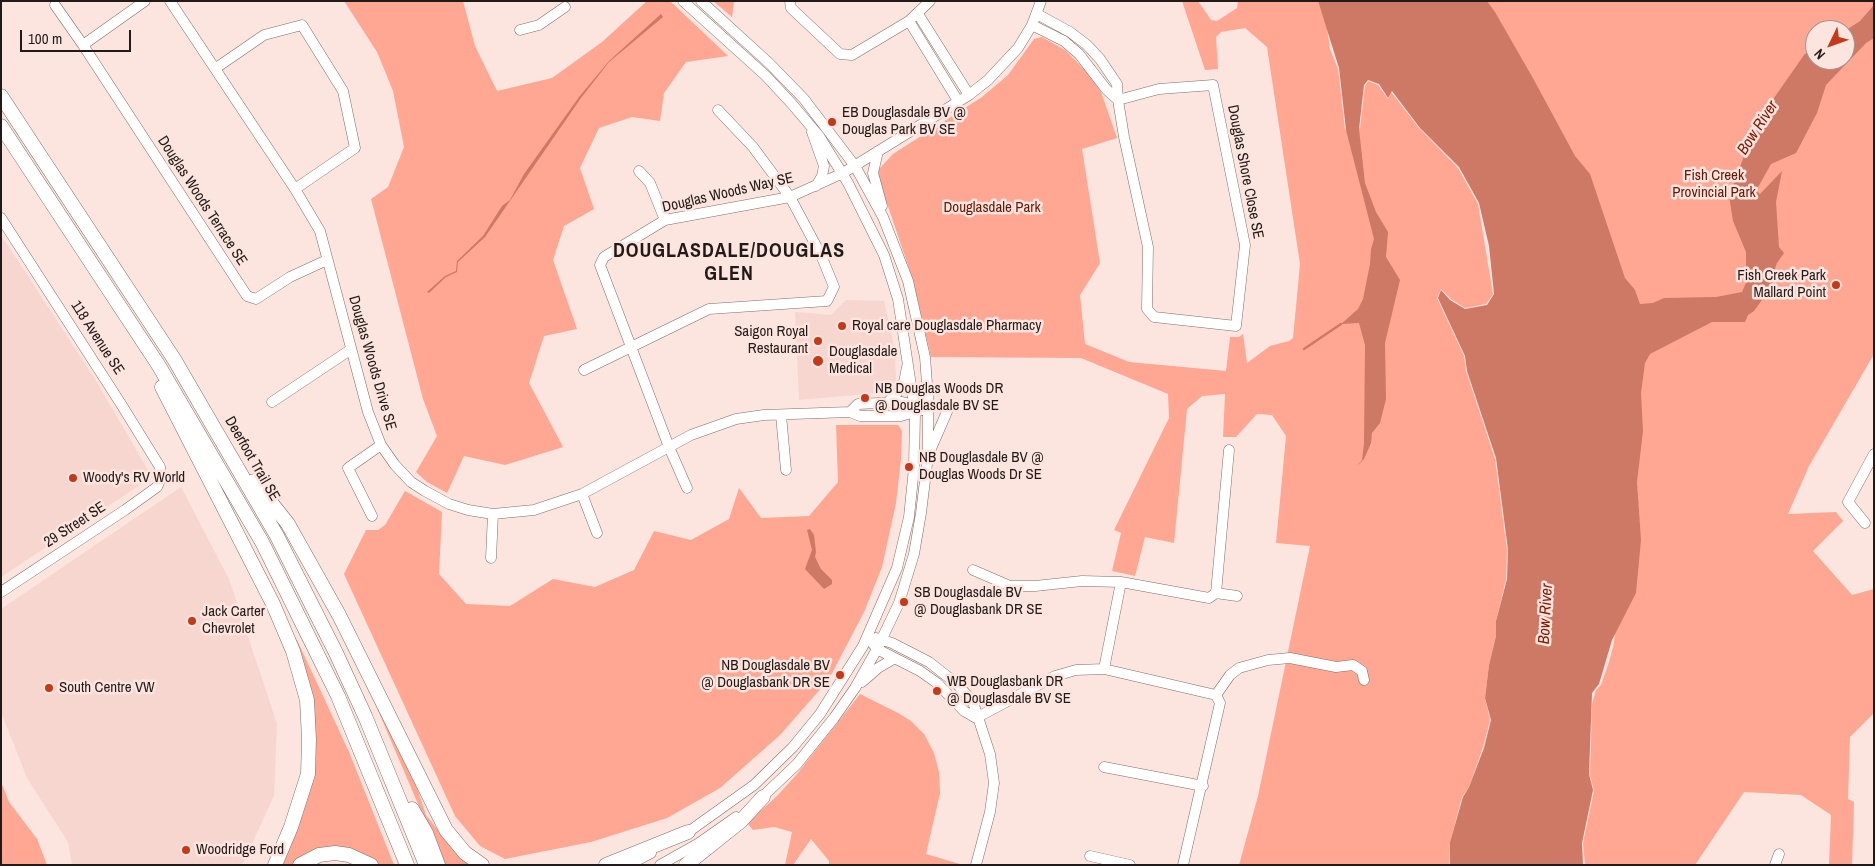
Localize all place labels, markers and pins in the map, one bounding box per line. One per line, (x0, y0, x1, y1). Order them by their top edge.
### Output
place label: EB Douglasdale BV @ Douglas Park BV SE (842, 104, 966, 139)
marker: EB Douglasdale BV @ Douglas Park BV SE (826, 116, 838, 128)
place label: Fish Creek Park Mallard Point (1737, 267, 1826, 302)
marker: Fish Creek Park Mallard Point (1830, 279, 1842, 291)
place label: Royal care Douglasdale Pharmacy (852, 317, 1041, 335)
marker: Royal care Douglasdale Pharmacy (836, 320, 848, 332)
place label: Saigon Royal Restaurant (734, 323, 808, 358)
marker: Saigon Royal Restaurant (812, 335, 824, 347)
place label: Douglasdale Medical (829, 343, 897, 378)
marker: Douglasdale Medical (811, 354, 825, 368)
place label: NB Douglas Woods DR @ Douglasdale BV SE (875, 380, 1003, 415)
marker: NB Douglas Woods DR @ Douglasdale BV SE (859, 392, 871, 404)
place label: NB Douglasdale BV @ Douglas Woods Dr SE (919, 449, 1044, 484)
marker: NB Douglasdale BV @ Douglas Woods Dr SE (903, 461, 915, 473)
place label: Woody's RV World (83, 469, 185, 487)
marker: Woody's RV World (67, 472, 79, 484)
place label: SB Douglasdale BV @ Douglasbank DR SE (914, 584, 1043, 619)
marker: SB Douglasdale BV @ Douglasbank DR SE (898, 596, 910, 608)
place label: Jack Carter Chevrolet (202, 603, 265, 638)
marker: Jack Carter Chevrolet (186, 615, 198, 627)
place label: NB Douglasdale BV @ Douglasbank DR SE (701, 657, 830, 692)
marker: NB Douglasdale BV @ Douglasbank DR SE (834, 669, 846, 681)
place label: WB Douglasbank DR @ Douglasdale BV SE (947, 673, 1071, 708)
place label: South Centre VW (59, 679, 155, 697)
marker: South Centre VW (43, 682, 55, 694)
marker: WB Douglasbank DR @ Douglasdale BV SE (931, 685, 943, 697)
place label: Woodridge Ford (196, 841, 284, 859)
marker: Woodridge Ford (180, 844, 192, 856)

